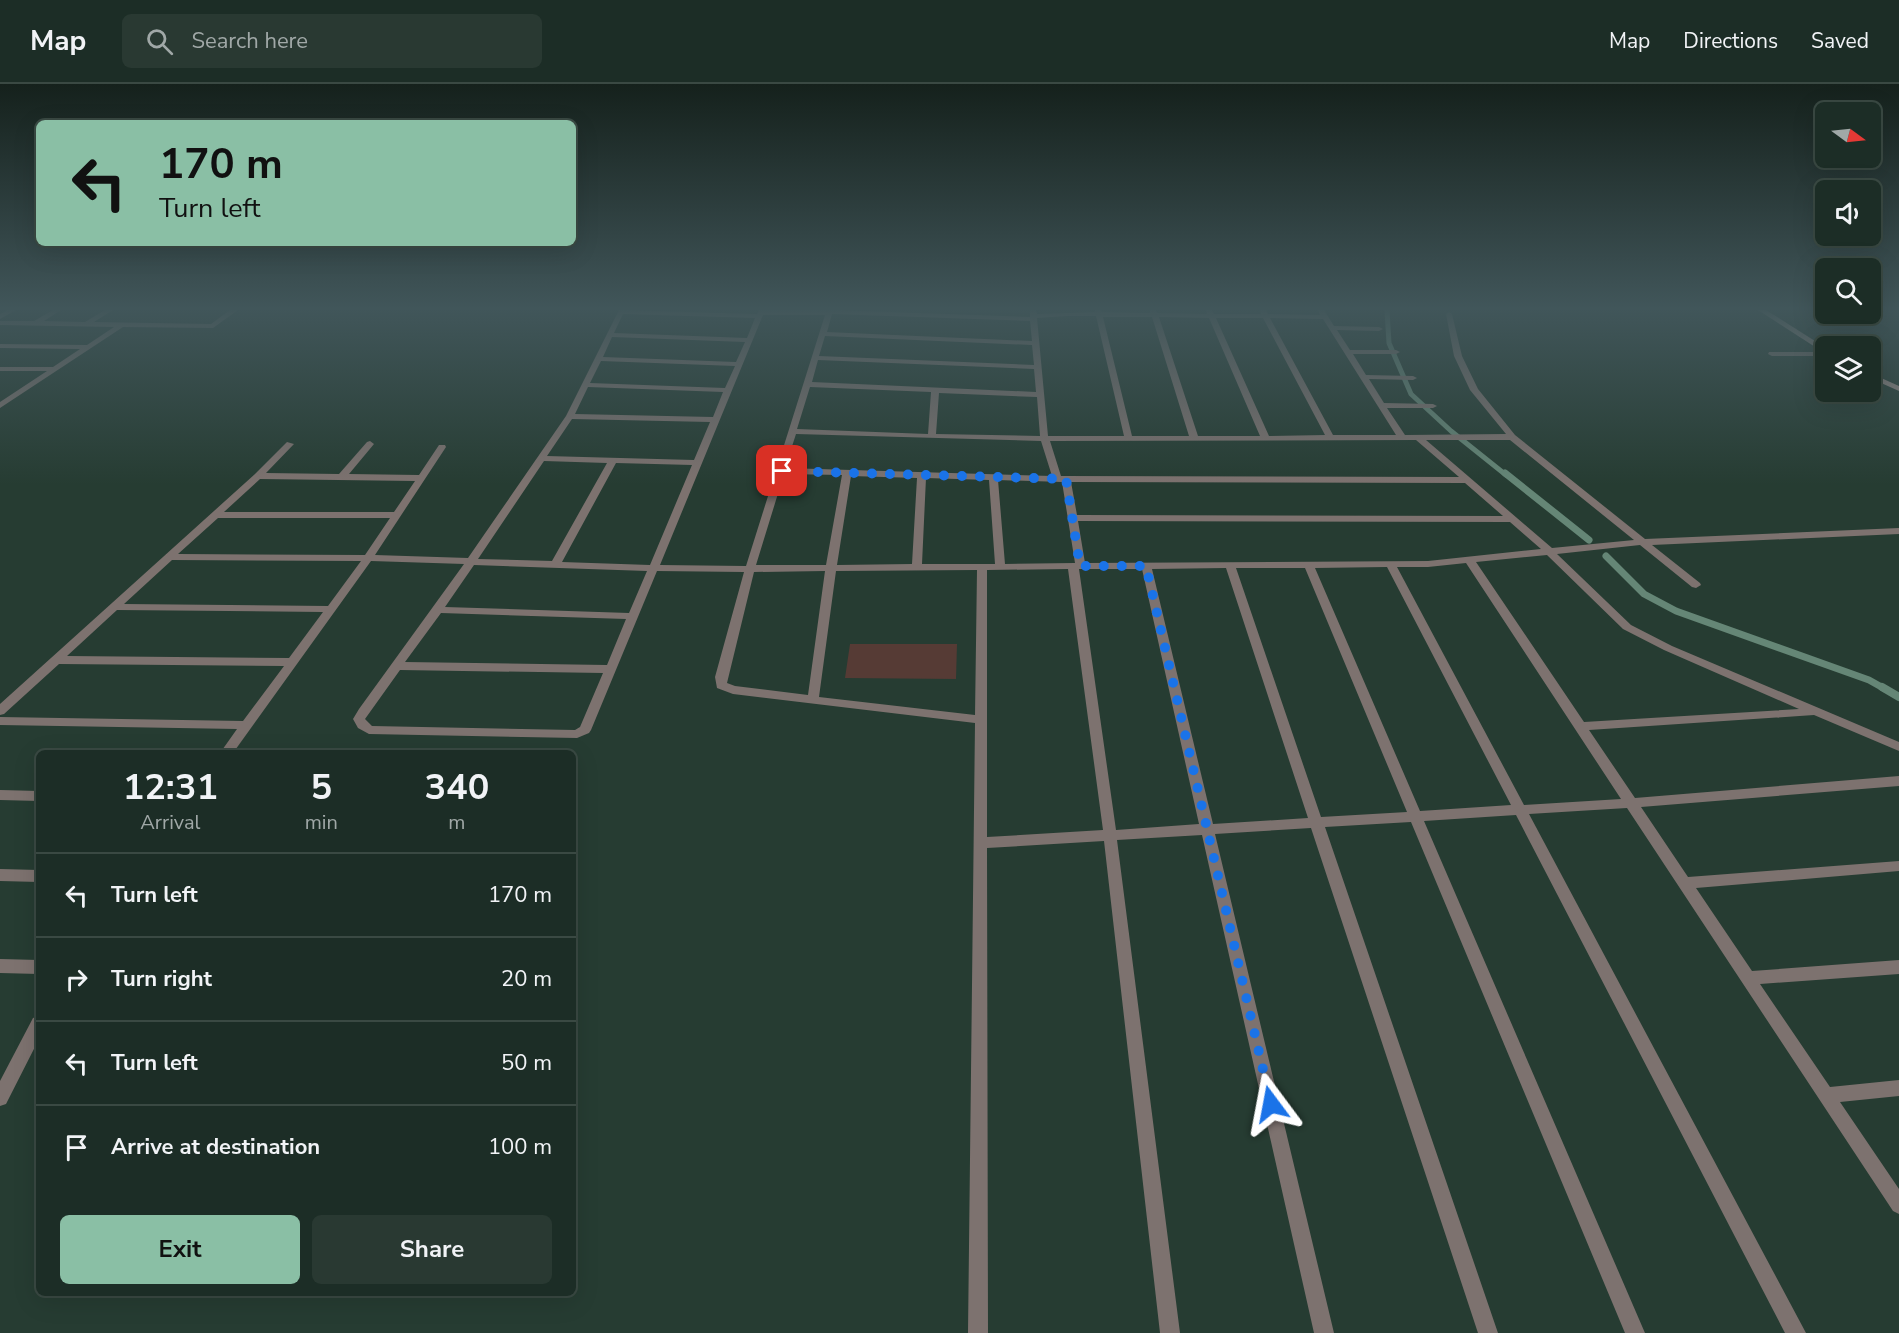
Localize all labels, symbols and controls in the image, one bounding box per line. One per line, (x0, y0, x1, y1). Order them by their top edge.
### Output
search box (122, 14, 542, 68)
text: Map (30, 22, 86, 60)
icon: search (143, 25, 176, 58)
text: Search here (191, 26, 308, 56)
text: Map (1609, 27, 1650, 55)
text: Directions (1683, 27, 1778, 55)
text: Saved (1811, 27, 1869, 55)
north arrow (1815, 102, 1881, 168)
map controls (1815, 102, 1881, 402)
text: 170 m (159, 136, 283, 193)
icon: left (60, 144, 138, 222)
button: sound (1815, 180, 1881, 246)
text: Turn left (159, 190, 260, 227)
button: search (1815, 258, 1881, 324)
button: layers (1815, 336, 1881, 402)
pin (756, 445, 807, 496)
icon: arrive (765, 454, 798, 487)
text: 12:31 (123, 763, 218, 812)
text: 5 (310, 763, 332, 812)
text: 340 (424, 763, 489, 812)
text: Arrival (140, 809, 200, 836)
text: min (305, 809, 338, 836)
text: m (448, 809, 465, 836)
icon: left (60, 879, 93, 912)
text: Turn left (111, 880, 198, 910)
text: 170 m (488, 880, 552, 910)
icon: right (60, 963, 93, 996)
text: Turn right (111, 964, 212, 994)
text: 20 m (501, 964, 552, 994)
icon: left (60, 1047, 93, 1080)
text: Turn left (111, 1048, 198, 1078)
text: 50 m (501, 1048, 552, 1078)
position arrow (1239, 1072, 1303, 1136)
icon: arrive (60, 1131, 93, 1164)
text: Arrive at destination (111, 1132, 320, 1162)
text: 100 m (488, 1132, 552, 1162)
button: Exit (60, 1215, 300, 1284)
button: Share (312, 1215, 552, 1284)

